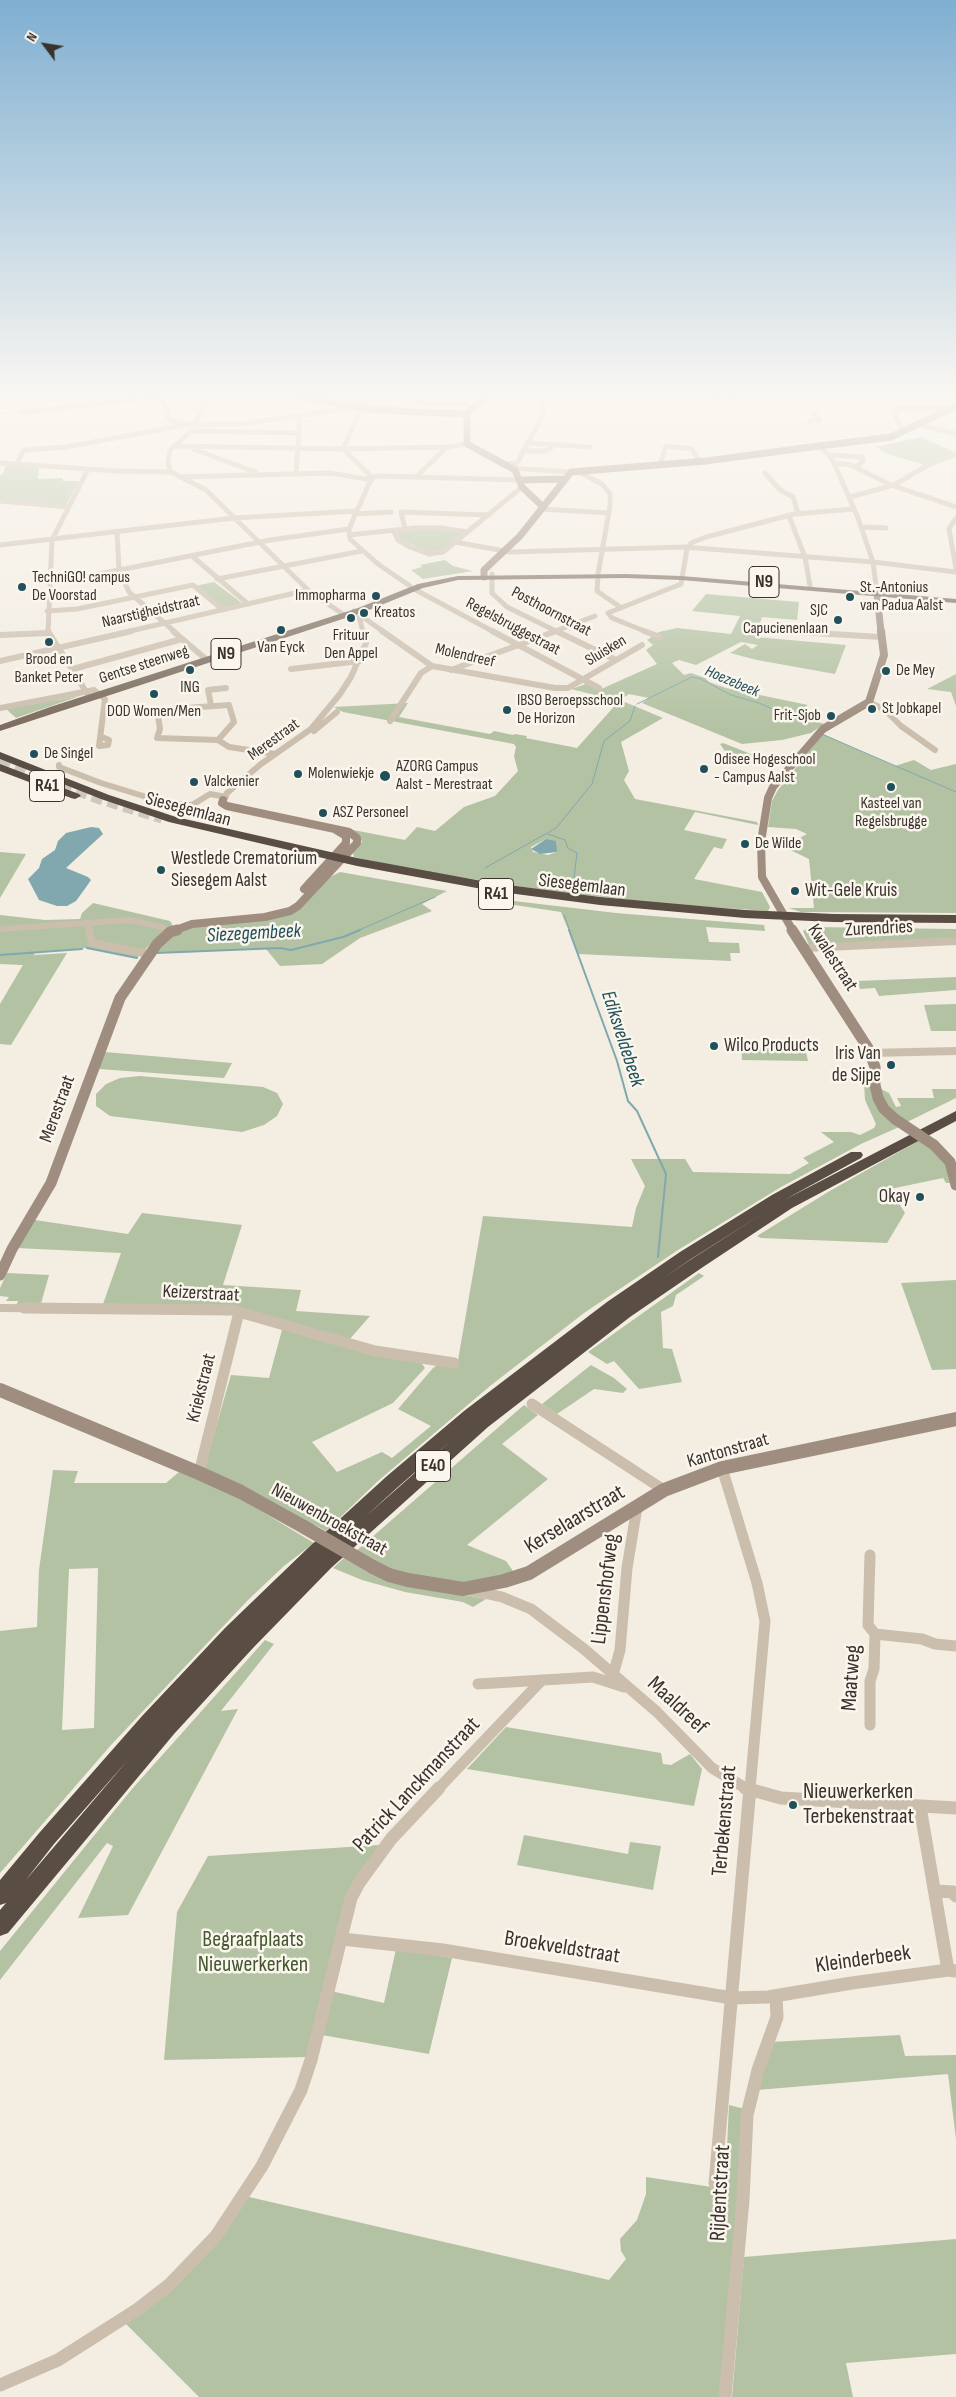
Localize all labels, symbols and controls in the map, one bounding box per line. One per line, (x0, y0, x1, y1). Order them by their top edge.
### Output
north arrow (20, 20, 70, 70)
text: N (22, 29, 41, 45)
road number: N9 (749, 566, 779, 598)
place label: TechniGO! campus De Voorstad (32, 568, 130, 606)
place label: St.-Antonius van Padua Aalst (860, 578, 943, 616)
marker: TechniGO! campus De Voorstad (16, 581, 28, 593)
street label: Posthoornstraat (508, 583, 594, 641)
place label: Immopharma (295, 586, 366, 606)
marker: Immopharma (370, 590, 382, 602)
street label: Naarstigheidstraat (100, 591, 202, 633)
marker: St.-Antonius van Padua Aalst (844, 591, 856, 603)
street label: Regelsbruggestraat (462, 594, 564, 660)
place label: SJC Capucienenlaan (743, 601, 828, 639)
place label: Kreatos (374, 603, 415, 623)
marker: Kreatos (358, 607, 370, 619)
marker: Frituur Den Appel (345, 612, 357, 624)
marker: SJC Capucienenlaan (832, 614, 844, 626)
marker: Van Eyck (275, 624, 287, 636)
place label: Frituur Den Appel (324, 626, 378, 664)
street label: Sluisken (582, 631, 630, 671)
marker: Brood en Banket Peter (43, 636, 55, 648)
place label: Van Eyck (257, 638, 305, 658)
road number: N9 (211, 639, 241, 670)
street label: Molendreef (433, 640, 497, 672)
street label: Gentse steenweg (97, 642, 191, 688)
place label: Brood en Banket Peter (15, 650, 83, 688)
place label: De Mey (896, 661, 935, 681)
water label: Hoezebeek (702, 662, 762, 702)
marker: ING (184, 664, 196, 676)
marker: De Mey (880, 665, 892, 677)
place label: ING (180, 678, 200, 698)
marker: DOD Women/Men (148, 688, 160, 700)
place label: IBSO Beroepsschool De Horizon (517, 691, 623, 729)
place label: St Jobkapel (882, 699, 941, 719)
place label: DOD Women/Men (107, 702, 201, 722)
marker: St Jobkapel (866, 703, 878, 715)
marker: IBSO Beroepsschool De Horizon (501, 704, 513, 716)
place label: Frit-Sjob (774, 706, 821, 726)
marker: Frit-Sjob (825, 710, 837, 722)
street label: Merestraat (245, 715, 303, 765)
place label: De Singel (44, 744, 93, 764)
marker: De Singel (28, 748, 40, 760)
place label: Odisee Hogeschool - Campus Aalst (714, 750, 815, 788)
place label: AZORG Campus Aalst - Merestraat (396, 757, 493, 795)
marker: Odisee Hogeschool - Campus Aalst (698, 763, 710, 775)
place label: Molenwiekje (308, 764, 374, 784)
marker: Molenwiekje (292, 768, 304, 780)
marker: AZORG Campus Aalst - Merestraat (378, 769, 392, 783)
road number: R41 (30, 770, 64, 801)
place label: Valckenier (204, 772, 259, 792)
marker: Valckenier (188, 776, 200, 788)
marker: Kasteel van Regelsbrugge (885, 781, 897, 793)
street label: Siesegemlaan (143, 788, 233, 832)
place label: Kasteel van Regelsbrugge (855, 794, 927, 832)
place label: ASZ Personeel (333, 803, 408, 823)
marker: ASZ Personeel (317, 807, 329, 819)
place label: De Wilde (755, 834, 801, 854)
marker: De Wilde (739, 838, 751, 850)
place label: Westlede Crematorium Siesegem Aalst (171, 848, 317, 892)
marker: Westlede Crematorium Siesegem Aalst (155, 864, 167, 876)
street label: Siesegemlaan (537, 869, 627, 903)
road number: R41 (478, 879, 514, 910)
place label: Wit-Gele Kruis (805, 880, 897, 902)
marker: Wit-Gele Kruis (789, 885, 801, 897)
street label: Zurendries (845, 916, 913, 942)
water label: Siezegembeek (206, 920, 302, 948)
street label: Kwalestraat (802, 920, 862, 996)
water label: Ediksveldebeek (595, 988, 649, 1090)
place label: Wilco Products (724, 1035, 819, 1057)
marker: Wilco Products (708, 1040, 720, 1052)
place label: Iris Van de Sijpe (832, 1043, 881, 1087)
marker: Iris Van de Sijpe (885, 1059, 897, 1071)
street label: Merestraat (35, 1072, 81, 1146)
place label: Okay (879, 1186, 910, 1208)
marker: Okay (914, 1191, 926, 1203)
street label: Keizerstraat (162, 1281, 240, 1307)
street label: Kriekstraat (182, 1351, 222, 1425)
street label: Kantonstraat (685, 1428, 771, 1474)
road number: E40 (416, 1450, 450, 1482)
street label: Nieuwenbroekstraat (267, 1479, 391, 1561)
street label: Kerselaarstraat (520, 1480, 630, 1560)
street label: Lippenshofweg (586, 1532, 626, 1646)
street label: Maatweg (837, 1644, 867, 1712)
street label: Maaldreef (641, 1671, 713, 1741)
street label: Patrick Lanckmanstraat (348, 1712, 486, 1858)
street label: Terbekenstraat (707, 1764, 743, 1878)
place label: Nieuwerkerken Terbekenstraat (803, 1779, 914, 1830)
marker: Nieuwerkerken Terbekenstraat (787, 1799, 799, 1811)
street label: Broekveldstraat (502, 1926, 622, 1970)
park label: Begraafplaats Nieuwerkerken (198, 1927, 308, 1978)
street label: Kleinderbeek (814, 1940, 912, 1980)
street label: Rijdentstraat (705, 2144, 737, 2242)

